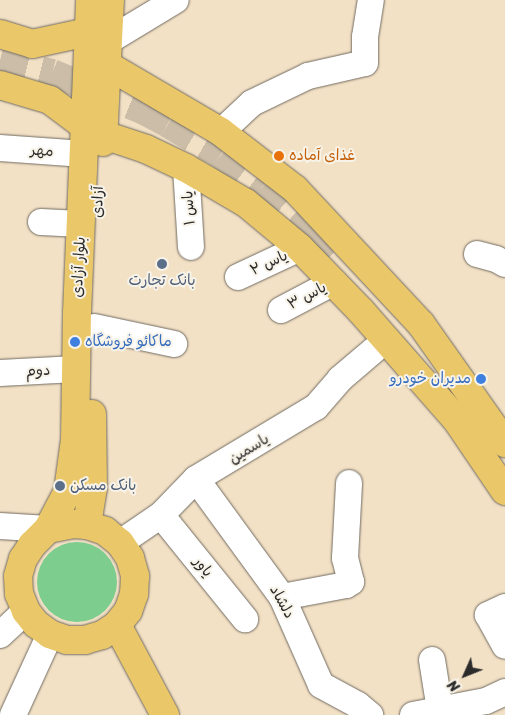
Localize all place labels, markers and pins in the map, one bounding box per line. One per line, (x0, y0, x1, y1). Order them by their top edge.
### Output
place label: غذای آماده (289, 147, 355, 165)
marker: غذای آماده (273, 150, 285, 162)
marker: بانک تجارت (156, 258, 168, 270)
place label: بانک تجارت (128, 272, 196, 290)
place label: ماکائو فروشگاه (85, 333, 172, 351)
marker: ماکائو فروشگاه (69, 336, 81, 348)
place label: مدیران خودرو (390, 370, 471, 388)
marker: مدیران خودرو (475, 373, 487, 385)
place label: بانک مسکن (70, 477, 136, 495)
marker: بانک مسکن (54, 480, 66, 492)

